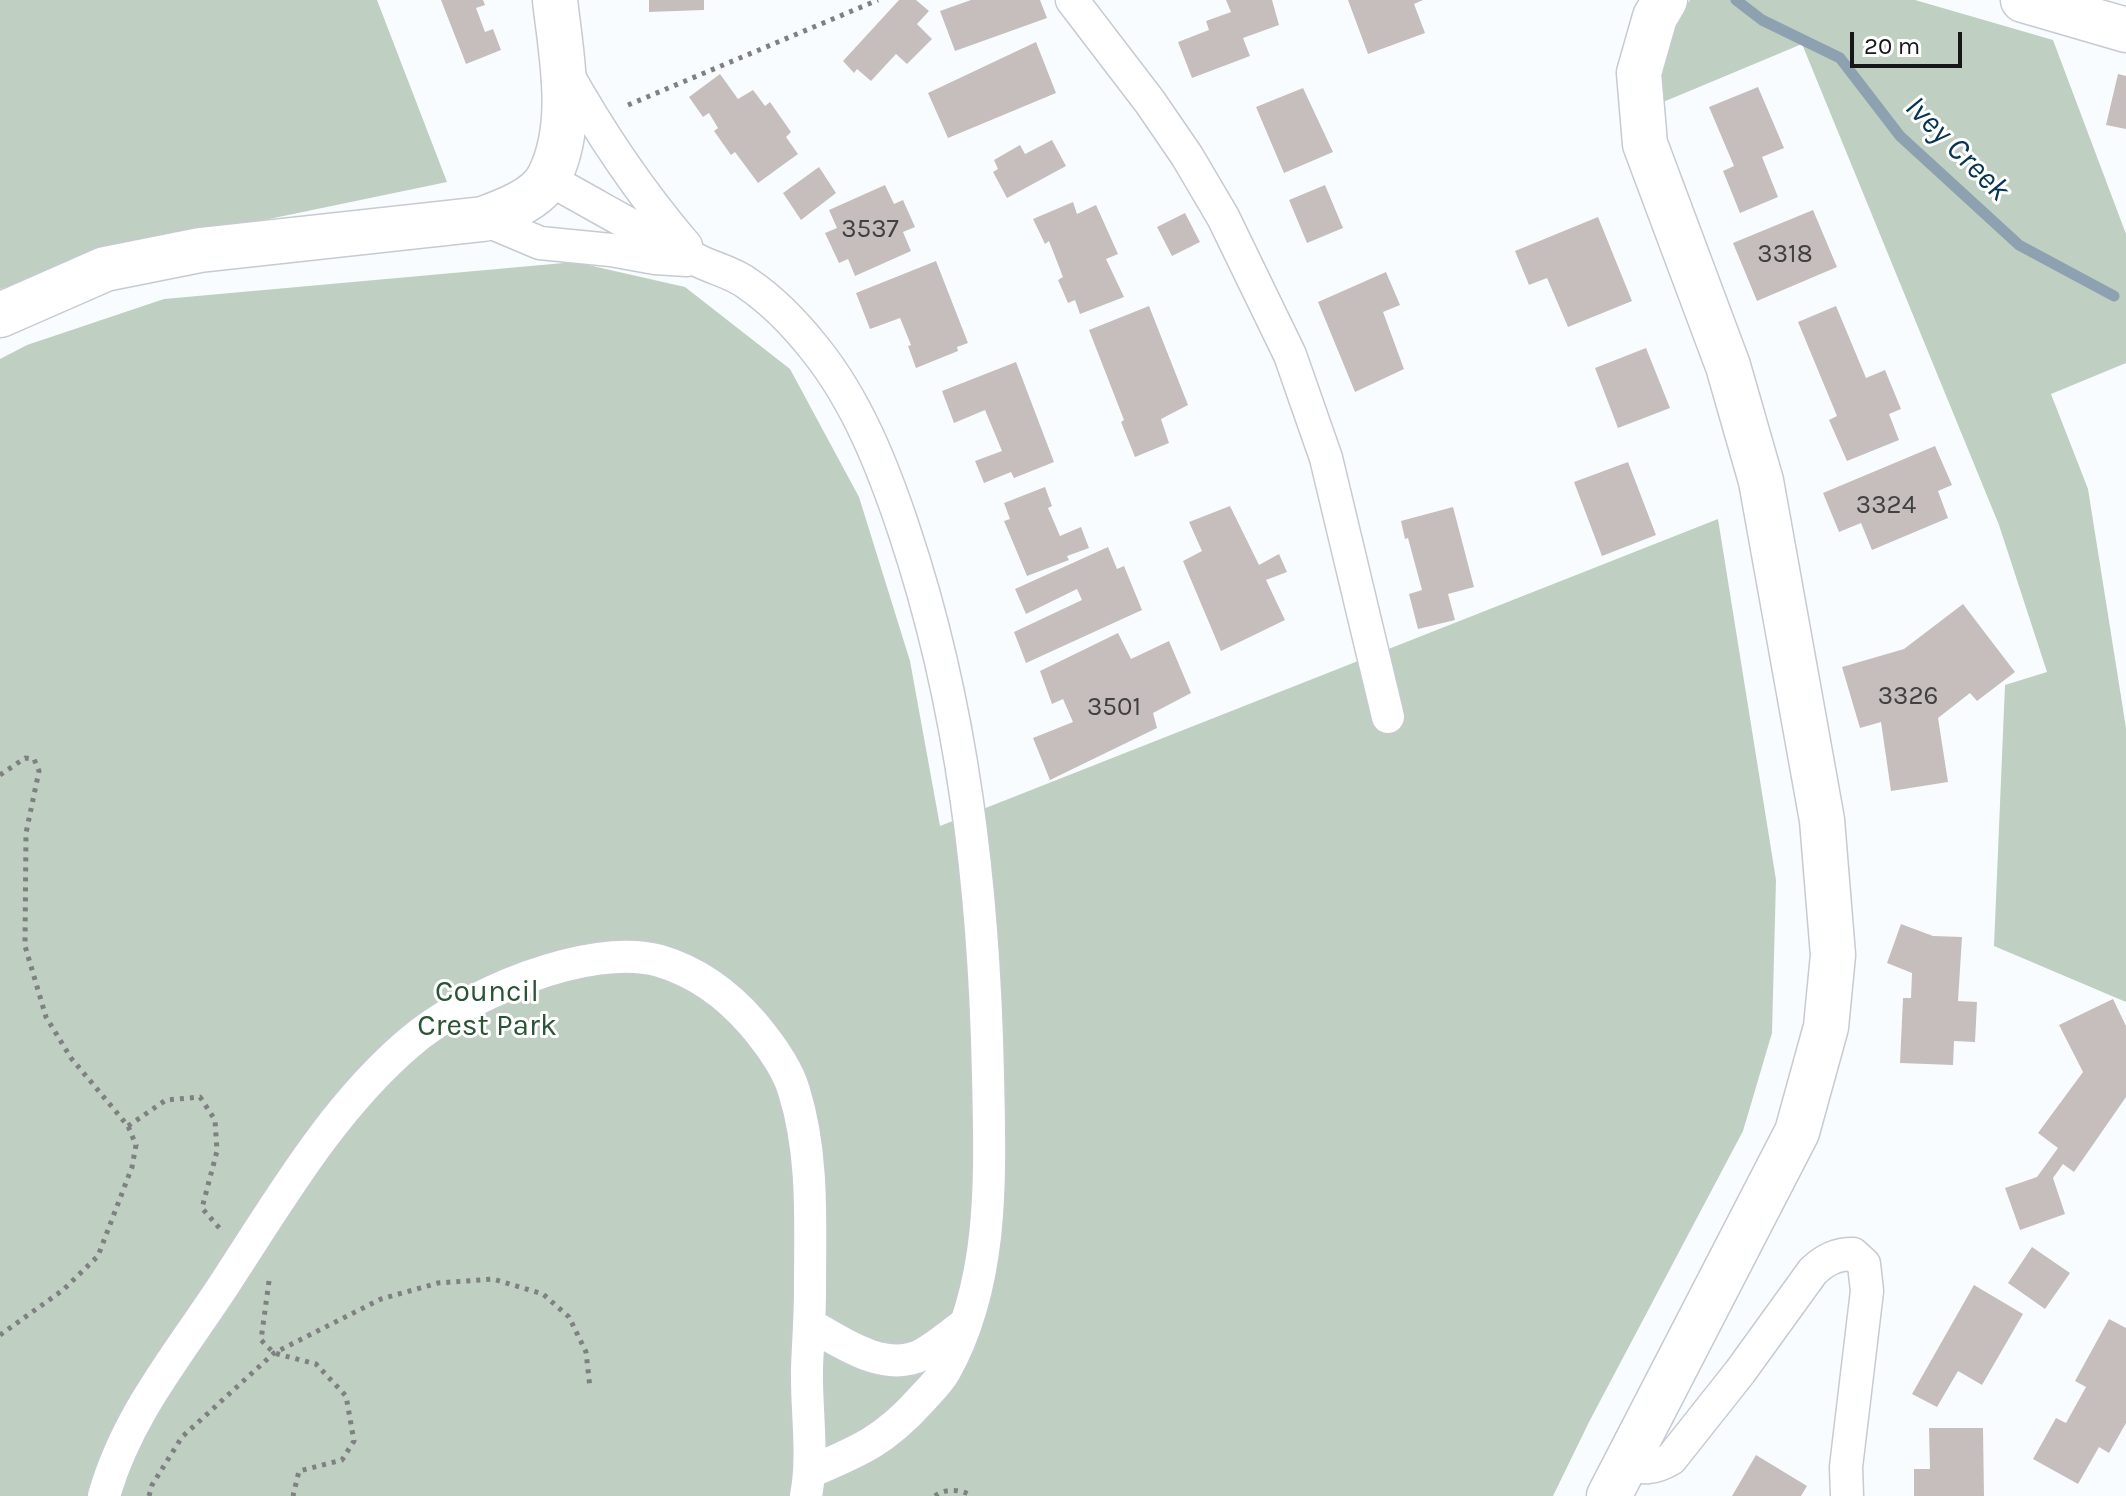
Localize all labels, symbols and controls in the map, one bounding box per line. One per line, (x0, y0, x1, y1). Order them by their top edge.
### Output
scale bar (1854, 16, 1966, 66)
text: 20 m (1864, 32, 1920, 60)
water label: Ivey Creek (1897, 89, 2017, 209)
house number: 3537 (841, 214, 899, 246)
house number: 3318 (1757, 239, 1813, 271)
house number: 3324 (1856, 490, 1916, 522)
house number: 3326 (1878, 681, 1938, 713)
house number: 3501 (1087, 692, 1141, 724)
park label: Council Crest Park (417, 974, 557, 1044)

